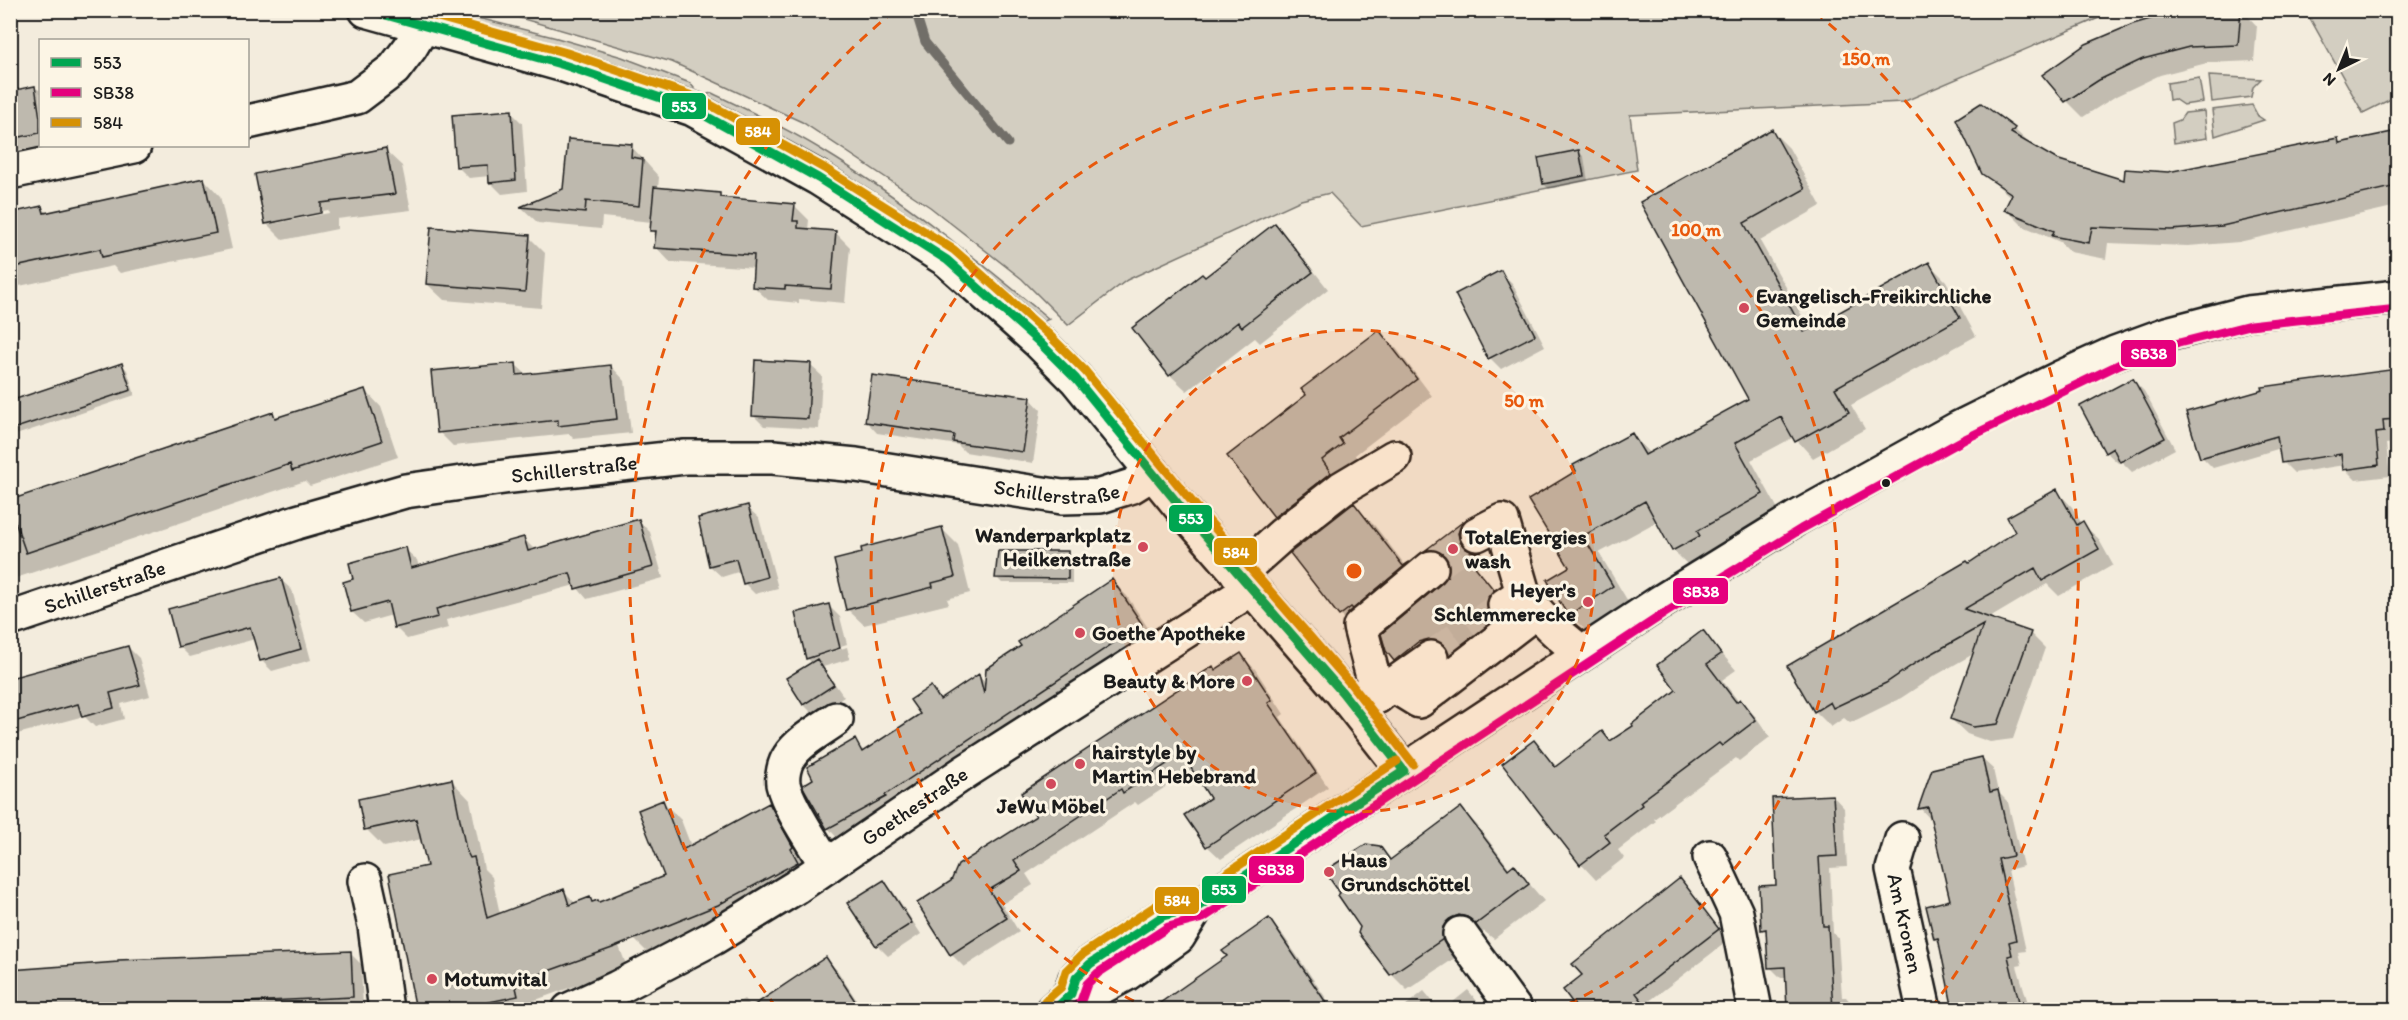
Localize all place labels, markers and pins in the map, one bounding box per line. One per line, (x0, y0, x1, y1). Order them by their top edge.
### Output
place label: Evangelisch-Freikirchliche Gemeinde (1756, 283, 1991, 332)
marker: Evangelisch-Freikirchliche Gemeinde (1737, 301, 1751, 315)
unlabelled marker (1880, 477, 1892, 489)
place label: Wanderparkplatz Heilkenstraße (975, 522, 1131, 571)
place label: TotalEnergies wash (1464, 524, 1587, 573)
marker: Wanderparkplatz Heilkenstraße (1136, 540, 1150, 554)
marker: TotalEnergies wash (1446, 542, 1460, 556)
centre of rings (1344, 561, 1364, 581)
place label: Heyer's Schlemmerecke (1434, 577, 1576, 626)
marker: Heyer's Schlemmerecke (1581, 595, 1595, 609)
place label: Goethe Apotheke (1092, 620, 1245, 646)
marker: Goethe Apotheke (1073, 626, 1087, 640)
place label: Beauty & More (1103, 668, 1235, 694)
marker: Beauty & More (1240, 674, 1254, 688)
place label: hairstyle by Martin Hebebrand (1092, 739, 1257, 788)
marker: hairstyle by Martin Hebebrand (1073, 757, 1087, 771)
marker: JeWu Möbel (1044, 777, 1058, 791)
place label: JeWu Möbel (996, 793, 1106, 818)
place label: Haus Grundschöttel (1341, 847, 1471, 896)
marker: Haus Grundschöttel (1322, 865, 1336, 879)
place label: Motumvital (444, 966, 548, 991)
marker: Motumvital (425, 972, 439, 986)

